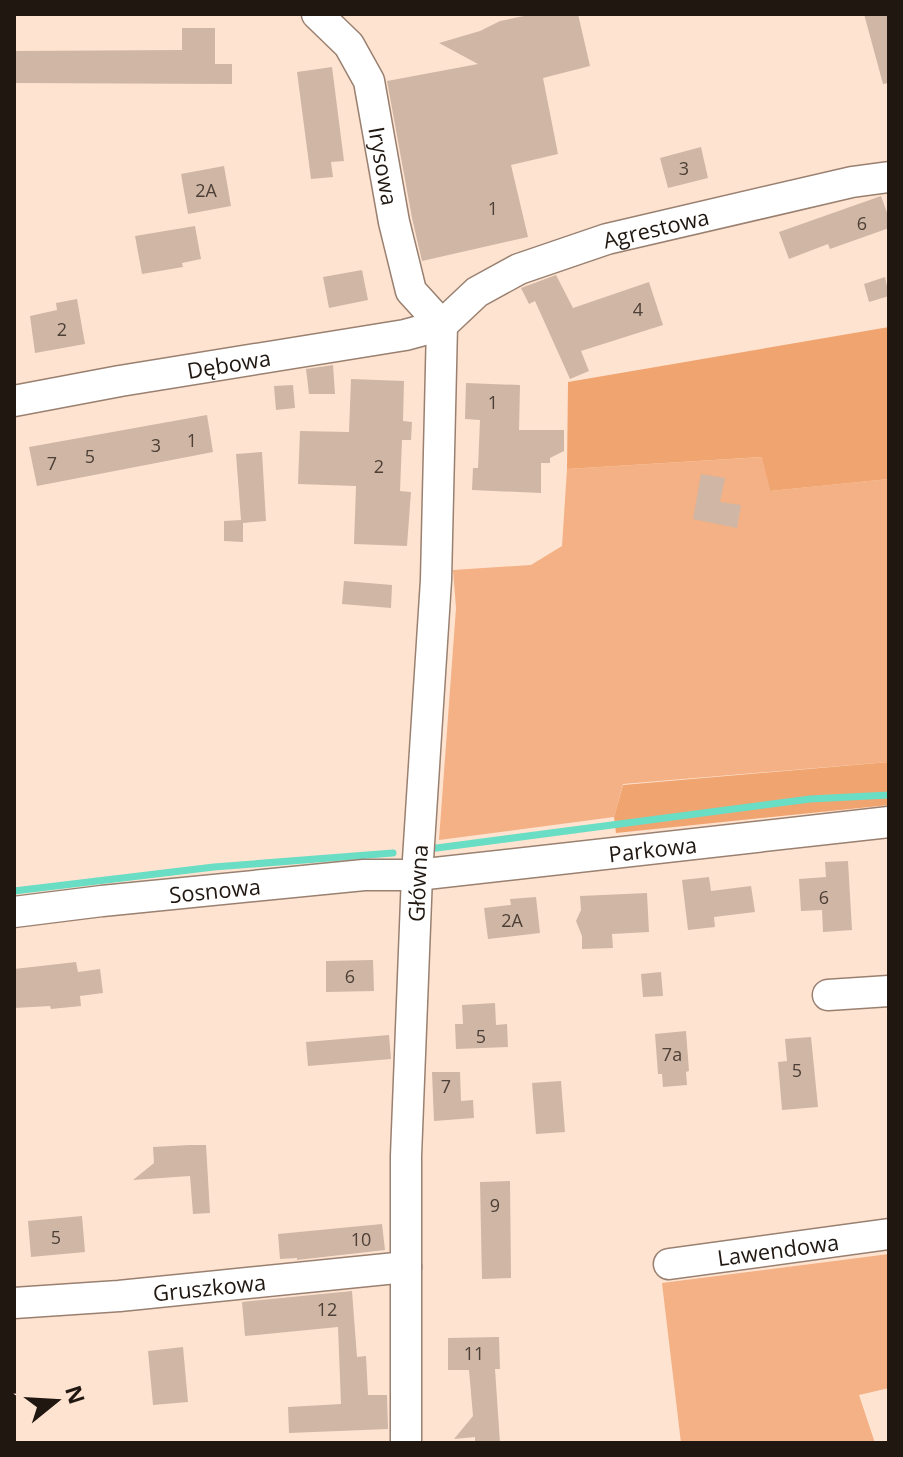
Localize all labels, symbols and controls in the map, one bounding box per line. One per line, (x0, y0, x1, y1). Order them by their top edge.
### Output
street label: Irysowa (362, 124, 406, 208)
house number: 3 (679, 156, 689, 180)
house number: 2A (195, 178, 217, 202)
house number: 1 (488, 196, 498, 220)
street label: Agrestowa (600, 201, 712, 254)
house number: 6 (857, 211, 867, 235)
house number: 4 (633, 297, 643, 321)
house number: 2 (57, 317, 67, 341)
street label: Dębowa (185, 342, 273, 385)
house number: 1 (488, 390, 498, 414)
house number: 1 (187, 428, 197, 452)
house number: 3 (151, 433, 161, 457)
house number: 5 (85, 444, 95, 468)
house number: 7 (47, 451, 57, 475)
house number: 2 (374, 454, 384, 478)
street label: Parkowa (607, 829, 698, 868)
street label: Główna (400, 844, 434, 923)
street label: Sosnowa (168, 870, 262, 909)
house number: 6 (819, 885, 829, 909)
house number: 2A (501, 908, 523, 932)
house number: 6 (345, 964, 355, 988)
house number: 5 (476, 1024, 486, 1048)
house number: 7a (662, 1042, 682, 1066)
house number: 5 (792, 1058, 802, 1082)
house number: 7 (441, 1074, 451, 1098)
house number: 9 (490, 1193, 500, 1217)
house number: 5 (51, 1225, 61, 1249)
street label: Lawendowa (715, 1226, 841, 1272)
house number: 10 (351, 1227, 371, 1251)
street label: Gruszkowa (151, 1266, 267, 1307)
house number: 12 (317, 1297, 337, 1321)
house number: 11 (464, 1341, 484, 1365)
north arrow (16, 1361, 96, 1441)
text: N (59, 1381, 93, 1408)

